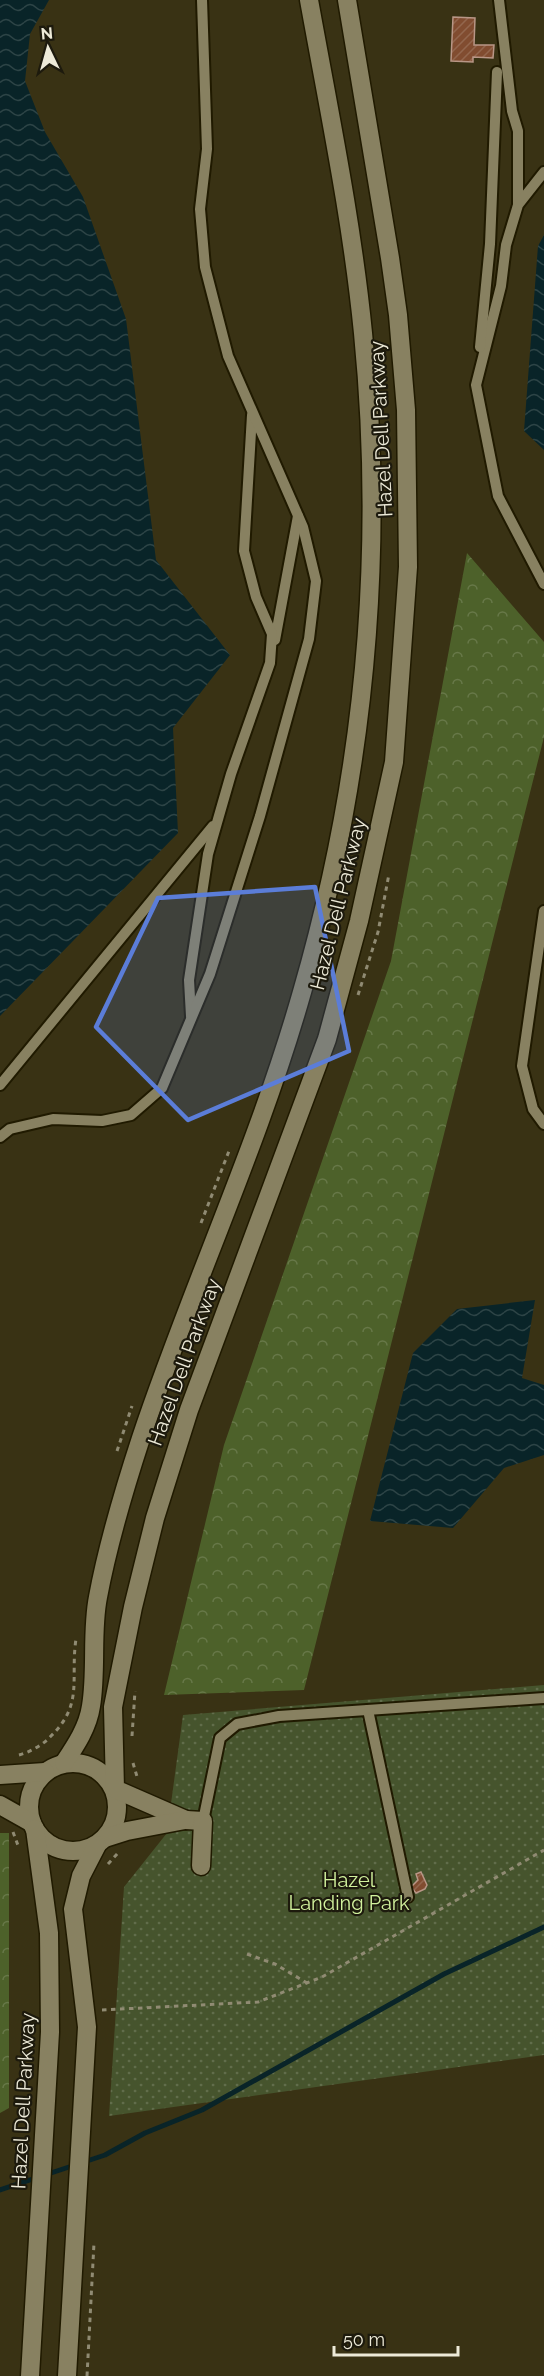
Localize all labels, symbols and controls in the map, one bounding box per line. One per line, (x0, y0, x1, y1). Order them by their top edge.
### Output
north arrow (18, 18, 78, 78)
text: N (40, 24, 54, 44)
street label: Hazel Dell Parkway (364, 340, 398, 518)
street label: Hazel Dell Parkway (305, 815, 371, 993)
street label: Hazel Dell Parkway (143, 1275, 226, 1449)
park label: Hazel Landing Park (289, 1868, 410, 1915)
street label: Hazel Dell Parkway (6, 2012, 40, 2190)
scale bar (334, 2319, 458, 2357)
text: 50 m (343, 2329, 385, 2350)

